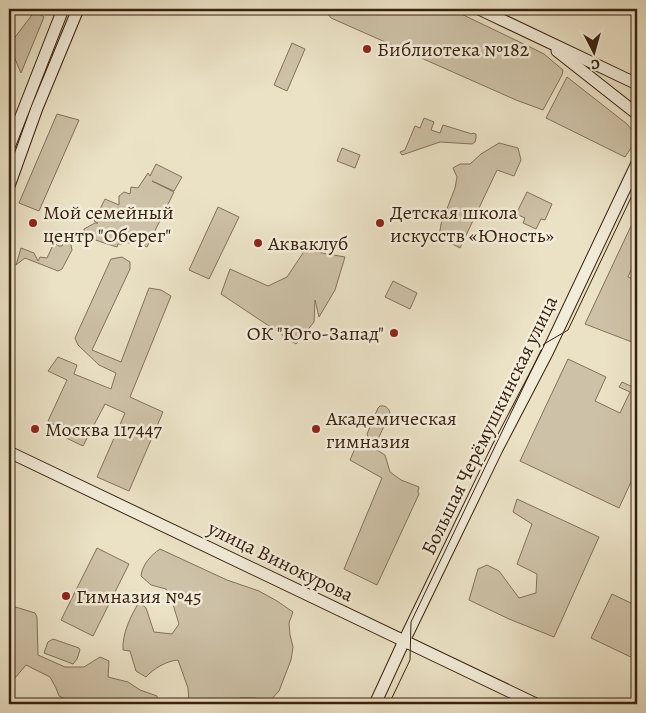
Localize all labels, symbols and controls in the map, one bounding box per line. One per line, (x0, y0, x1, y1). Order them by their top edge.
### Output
north arrow (568, 28, 618, 78)
place label: Библиотека №182 (377, 36, 530, 63)
marker: Библиотека №182 (361, 43, 373, 55)
text: С (590, 55, 601, 74)
place label: Мой семейный центр "Оберег" (43, 199, 174, 249)
place label: Детская школа искусств «Юность» (390, 199, 554, 249)
marker: Мой семейный центр "Оберег" (27, 217, 39, 229)
marker: Детская школа искусств «Юность» (374, 217, 386, 229)
place label: Акваклуб (267, 230, 348, 257)
marker: Акваклуб (252, 237, 264, 249)
street label: Большая Черёмушкинская улица (415, 290, 564, 559)
place label: ОК "Юго-Запад" (247, 320, 384, 347)
marker: ОК "Юго-Запад" (388, 327, 400, 339)
place label: Академическая гимназия (325, 405, 457, 455)
place label: Москва 117447 (45, 416, 163, 443)
marker: Москва 117447 (29, 423, 41, 435)
marker: Академическая гимназия (310, 423, 322, 435)
street label: улица Винокурова (202, 514, 359, 609)
place label: Гимназия №45 (76, 583, 202, 610)
marker: Гимназия №45 (60, 590, 72, 602)

